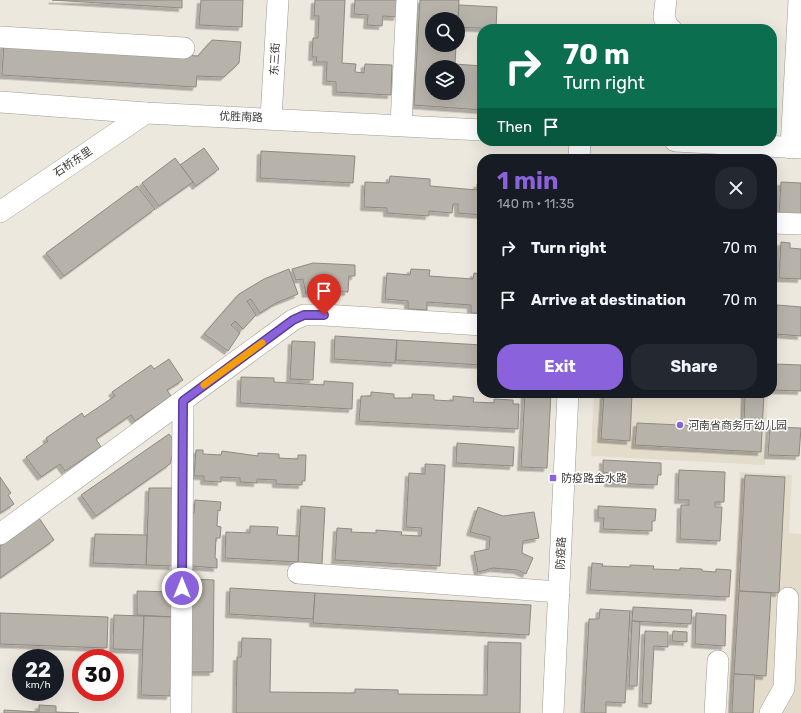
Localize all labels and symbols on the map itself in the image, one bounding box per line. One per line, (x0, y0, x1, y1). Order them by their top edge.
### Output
street label: 东三街 (268, 42, 282, 76)
street label: 优胜南路 (219, 110, 263, 124)
street label: 石桥东里 (51, 144, 95, 180)
pin (307, 274, 341, 315)
place label: 河南省商务厅幼儿园 (688, 419, 787, 432)
marker: 河南省商务厅幼儿园 (675, 420, 685, 430)
place label: 防疫路金水路 (561, 472, 627, 485)
marker: 防疫路金水路 (548, 473, 558, 483)
street label: 防疫路 (554, 536, 568, 570)
position arrow (161, 567, 203, 609)
speed limit sign: 30 (72, 649, 124, 701)

